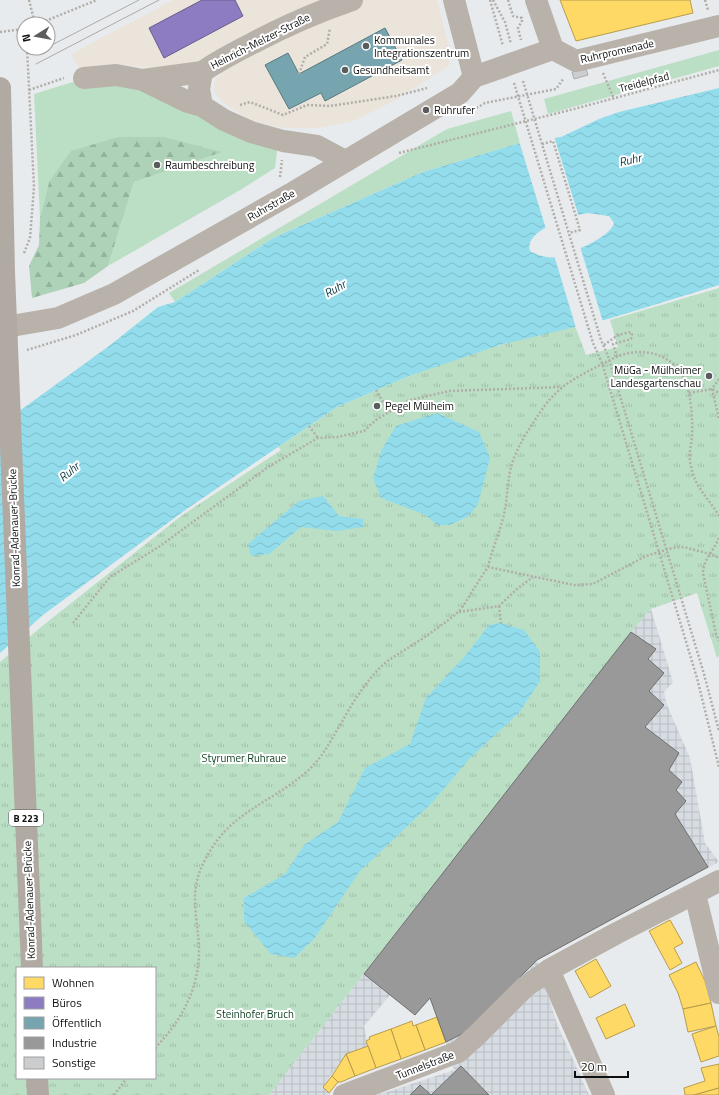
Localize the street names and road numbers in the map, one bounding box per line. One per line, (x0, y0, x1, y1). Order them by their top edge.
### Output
street label: Heinrich-Melzer-Straße (208, 9, 313, 73)
street label: Ruhrpromenade (579, 35, 656, 67)
street label: Treidelpfad (617, 68, 671, 96)
street label: Ruhrstraße (244, 185, 298, 225)
street label: Konrad-Adenauer-Brücke (4, 468, 24, 587)
road number: B 223 (9, 810, 43, 826)
street label: Konrad-Adenauer-Brücke (19, 840, 39, 959)
street label: Tunnelstraße (394, 1046, 457, 1083)

